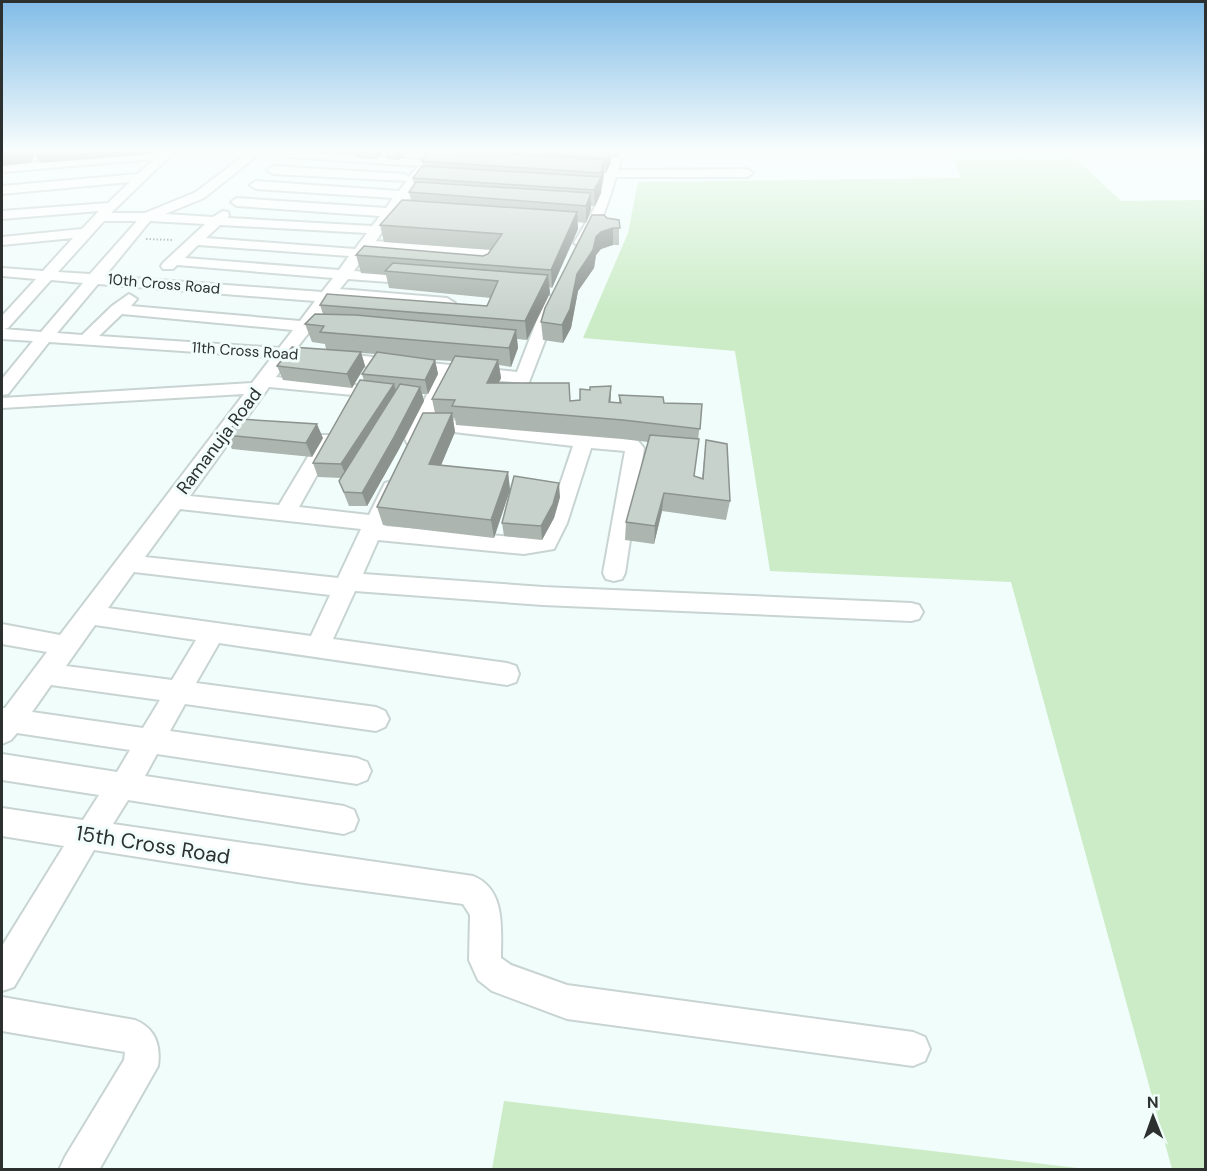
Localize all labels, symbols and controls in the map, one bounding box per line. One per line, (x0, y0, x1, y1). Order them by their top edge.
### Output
street label: 10th Cross Road (107, 269, 221, 299)
street label: 11th Cross Road (191, 337, 299, 365)
street label: Ramanuja Road (171, 383, 267, 499)
street label: 15th Cross Road (74, 819, 232, 871)
north arrow (1123, 1087, 1183, 1147)
text: N (1147, 1092, 1159, 1113)

